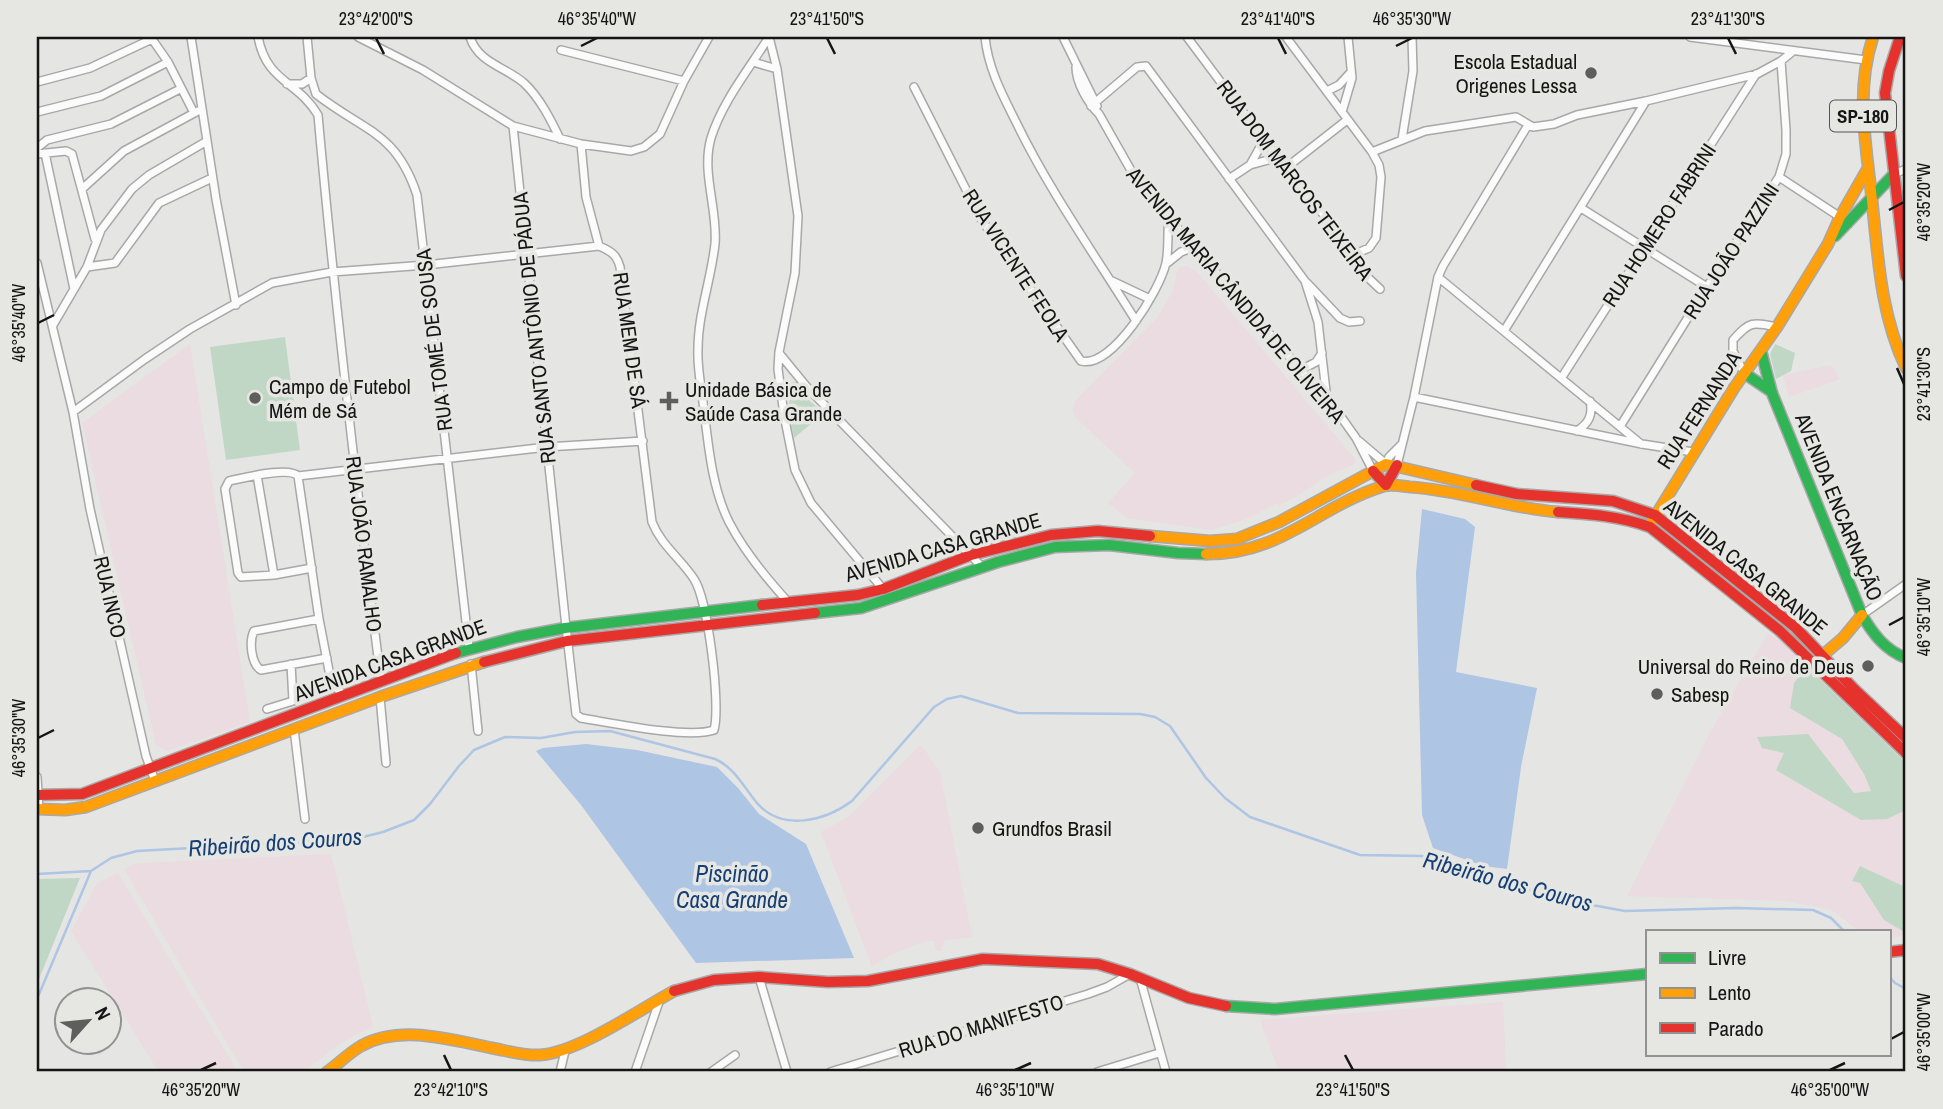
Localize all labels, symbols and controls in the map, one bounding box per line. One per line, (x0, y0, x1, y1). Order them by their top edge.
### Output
text: 23°42'00"S (339, 6, 413, 31)
text: 46°35'40"W (558, 6, 636, 31)
text: 23°41'50"S (790, 6, 864, 31)
text: 23°41'40"S (1241, 6, 1315, 31)
text: 46°35'30"W (1373, 6, 1451, 31)
text: 23°41'30"S (1691, 6, 1765, 31)
place label: Escola Estadual Origenes Lessa (1454, 47, 1577, 100)
marker: Escola Estadual Origenes Lessa (1583, 65, 1599, 81)
street label: RUA DOM MARCOS TEIXEIRA (1210, 74, 1380, 286)
road number: SP-180 (1830, 100, 1896, 132)
street label: RUA HOMERO FABRINI (1595, 138, 1723, 312)
street label: AVENIDA MARIA CÂNDIDA DE OLIVEIRA (1119, 160, 1352, 430)
text: 46°35'20"W (1911, 163, 1936, 241)
street label: RUA JOÃO PAZZINI (1676, 177, 1786, 325)
street label: RUA VICENTE FEOLA (956, 183, 1076, 347)
street label: RUA SANTO ANTÔNIO DE PÁDUA (505, 190, 563, 465)
street label: RUA TOMÉ DE SOUSA (408, 247, 460, 433)
street label: RUA MEM DE SÁ (606, 270, 654, 410)
text: 46°35'40"W (6, 284, 31, 362)
street label: RUA FERNANDA (1650, 345, 1748, 474)
text: 23°41'30"S (1911, 347, 1936, 421)
place label: Campo de Futebol Mém de Sá (269, 372, 411, 425)
place label: Unidade Básica de Saúde Casa Grande (685, 375, 842, 428)
marker: Campo de Futebol Mém de Sá (247, 390, 263, 406)
marker: Unidade Básica de Saúde Casa Grande (659, 391, 679, 411)
street label: AVENIDA ENCARNAÇÃO (1788, 408, 1890, 605)
street label: RUA JOÃO RAMALHO (339, 454, 389, 634)
street label: AVENIDA CASA GRANDE (1657, 491, 1834, 642)
street label: AVENIDA CASA GRANDE (841, 505, 1044, 589)
street label: RUA INCO (87, 553, 133, 641)
text: 46°35'10"W (1911, 578, 1936, 656)
street label: AVENIDA CASA GRANDE (289, 612, 490, 709)
place label: Universal do Reino de Deus (1638, 652, 1854, 681)
marker: Universal do Reino de Deus (1860, 658, 1876, 674)
place label: Sabesp (1671, 680, 1729, 709)
marker: Sabesp (1649, 686, 1665, 702)
text: 46°35'30"W (6, 699, 31, 777)
place label: Grundfos Brasil (992, 814, 1112, 843)
water label: Ribeirão dos Couros (187, 820, 363, 864)
marker: Grundfos Brasil (970, 820, 986, 836)
water label: Ribeirão dos Couros (1420, 844, 1596, 918)
water label: Piscinão Casa Grande (676, 858, 788, 915)
legend (1646, 930, 1890, 1056)
text: Livre (1708, 943, 1746, 972)
text: Lento (1708, 978, 1751, 1007)
north arrow (52, 986, 122, 1056)
street label: RUA DO MANIFESTO (895, 987, 1067, 1065)
text: 46°35'00"W (1911, 993, 1936, 1071)
text: N (89, 1002, 117, 1024)
text: Parado (1708, 1014, 1764, 1043)
text: 46°35'20"W (162, 1077, 240, 1102)
text: 23°42'10"S (414, 1077, 488, 1102)
text: 46°35'10"W (976, 1077, 1054, 1102)
text: 23°41'50"S (1316, 1077, 1390, 1102)
text: 46°35'00"W (1791, 1077, 1869, 1102)

